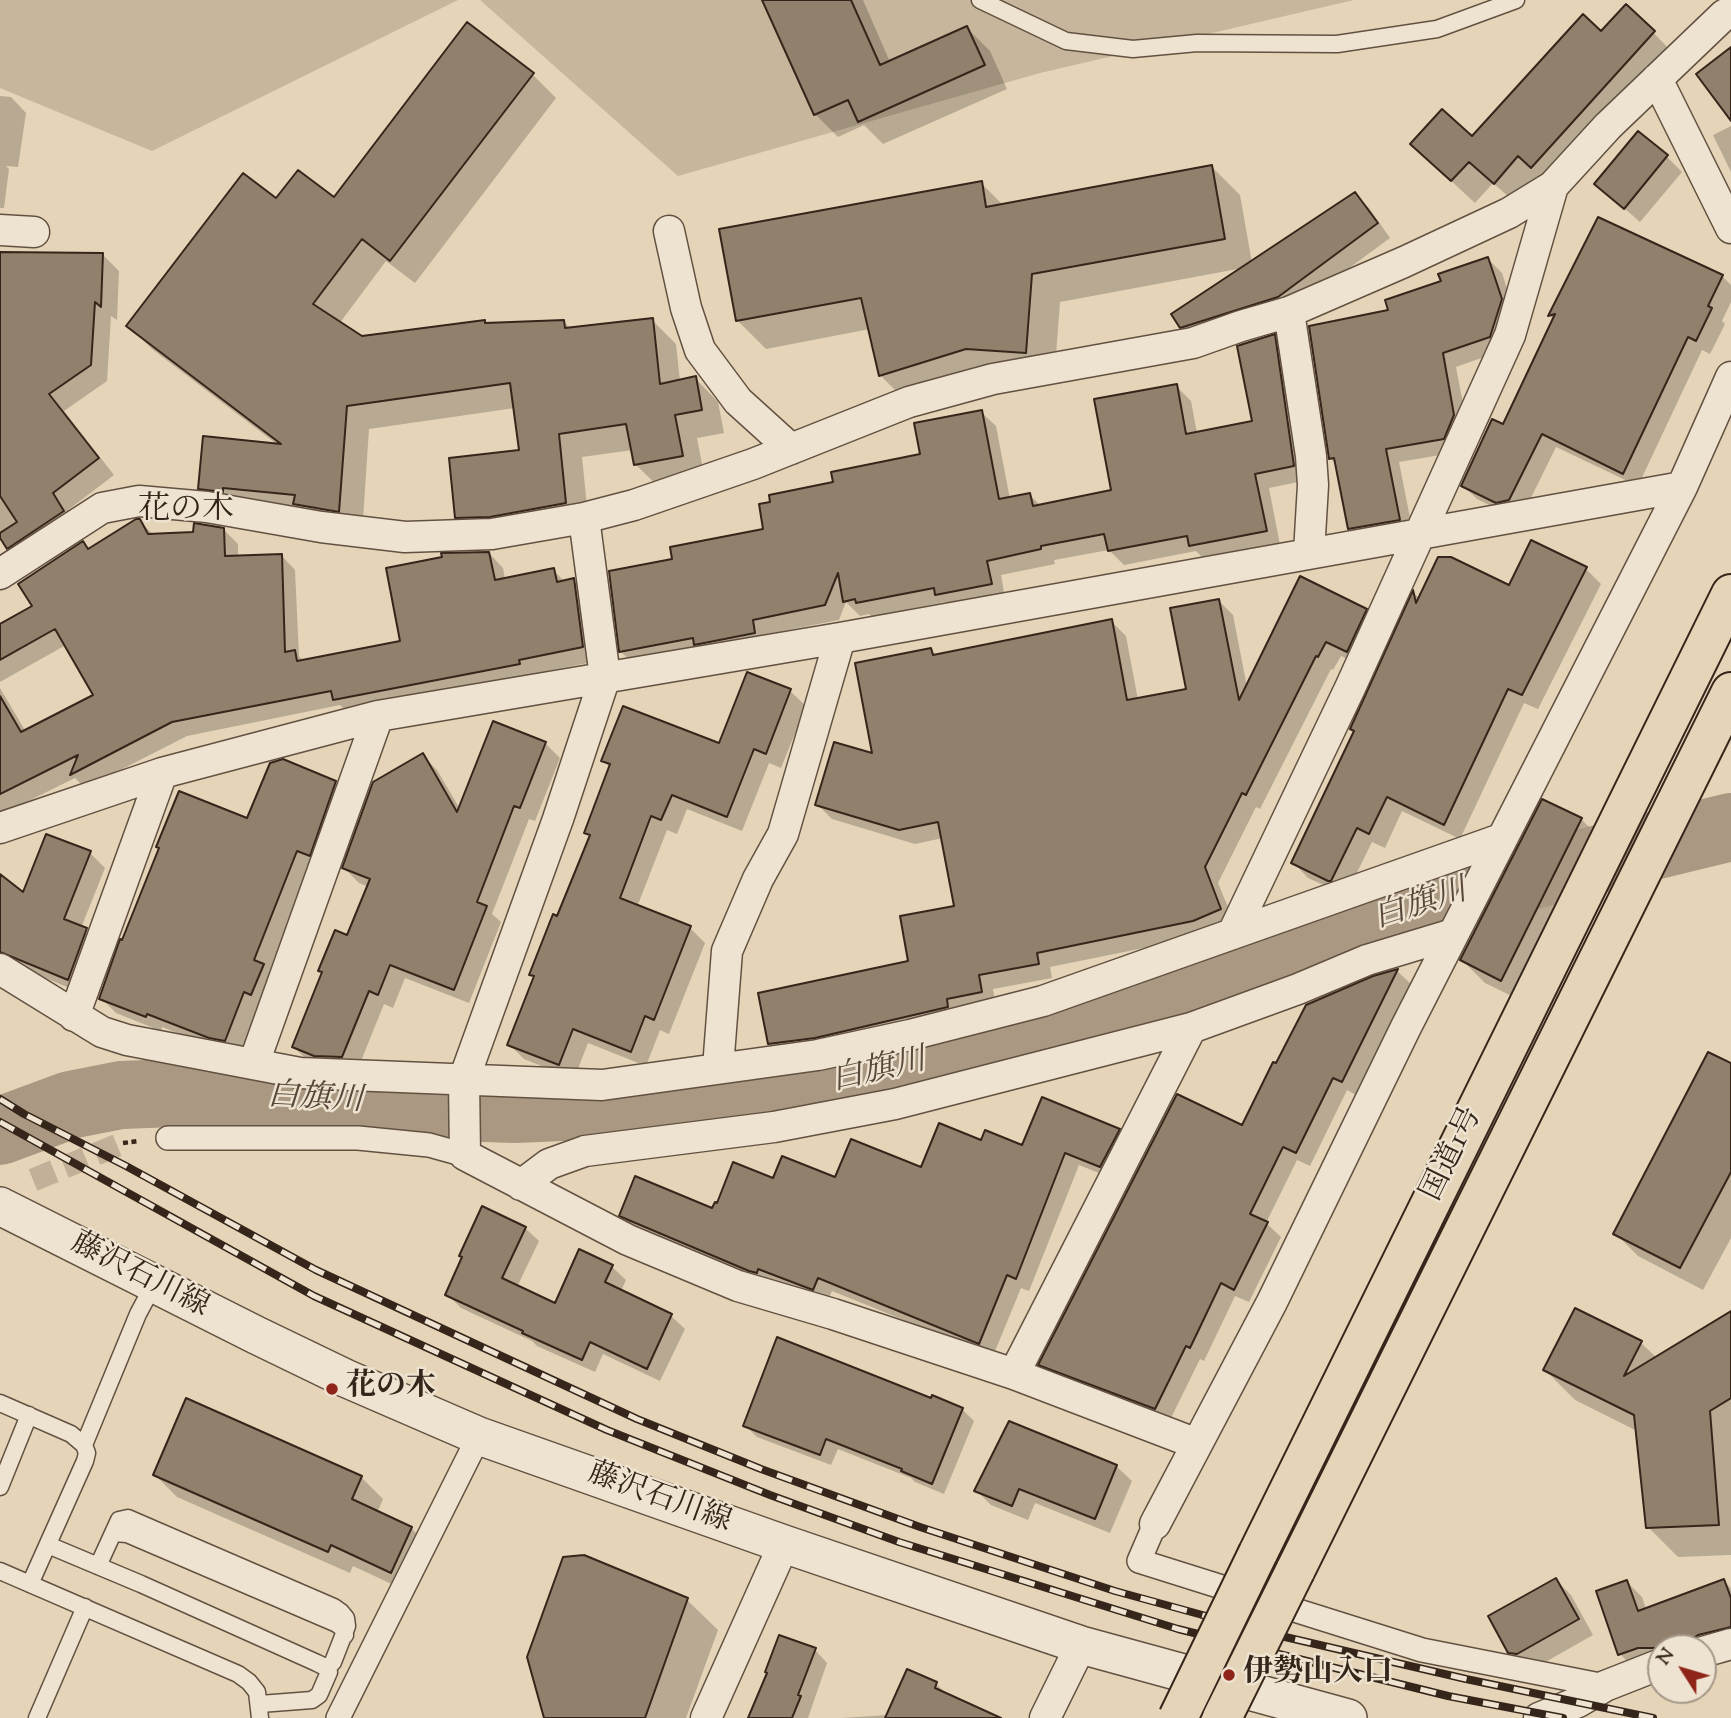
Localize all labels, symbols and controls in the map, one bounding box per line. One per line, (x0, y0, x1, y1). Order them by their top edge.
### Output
district label: 花の木 (138, 494, 234, 532)
water label: 白旗川 (1369, 874, 1473, 940)
water label: 白旗川 (828, 1043, 930, 1103)
water label: 白旗川 (266, 1079, 364, 1123)
street label: 国道1号 (1416, 1102, 1492, 1208)
street label: 藤沢石川線 (64, 1227, 214, 1327)
place label: 花の木 (346, 1371, 436, 1407)
marker: 花の木 (324, 1381, 340, 1397)
street label: 藤沢石川線 (582, 1457, 736, 1543)
north arrow (1647, 1634, 1717, 1704)
text: N (1651, 1643, 1682, 1671)
place label: 伊勢山入口 (1243, 1657, 1393, 1693)
marker: 伊勢山入口 (1221, 1667, 1237, 1683)

